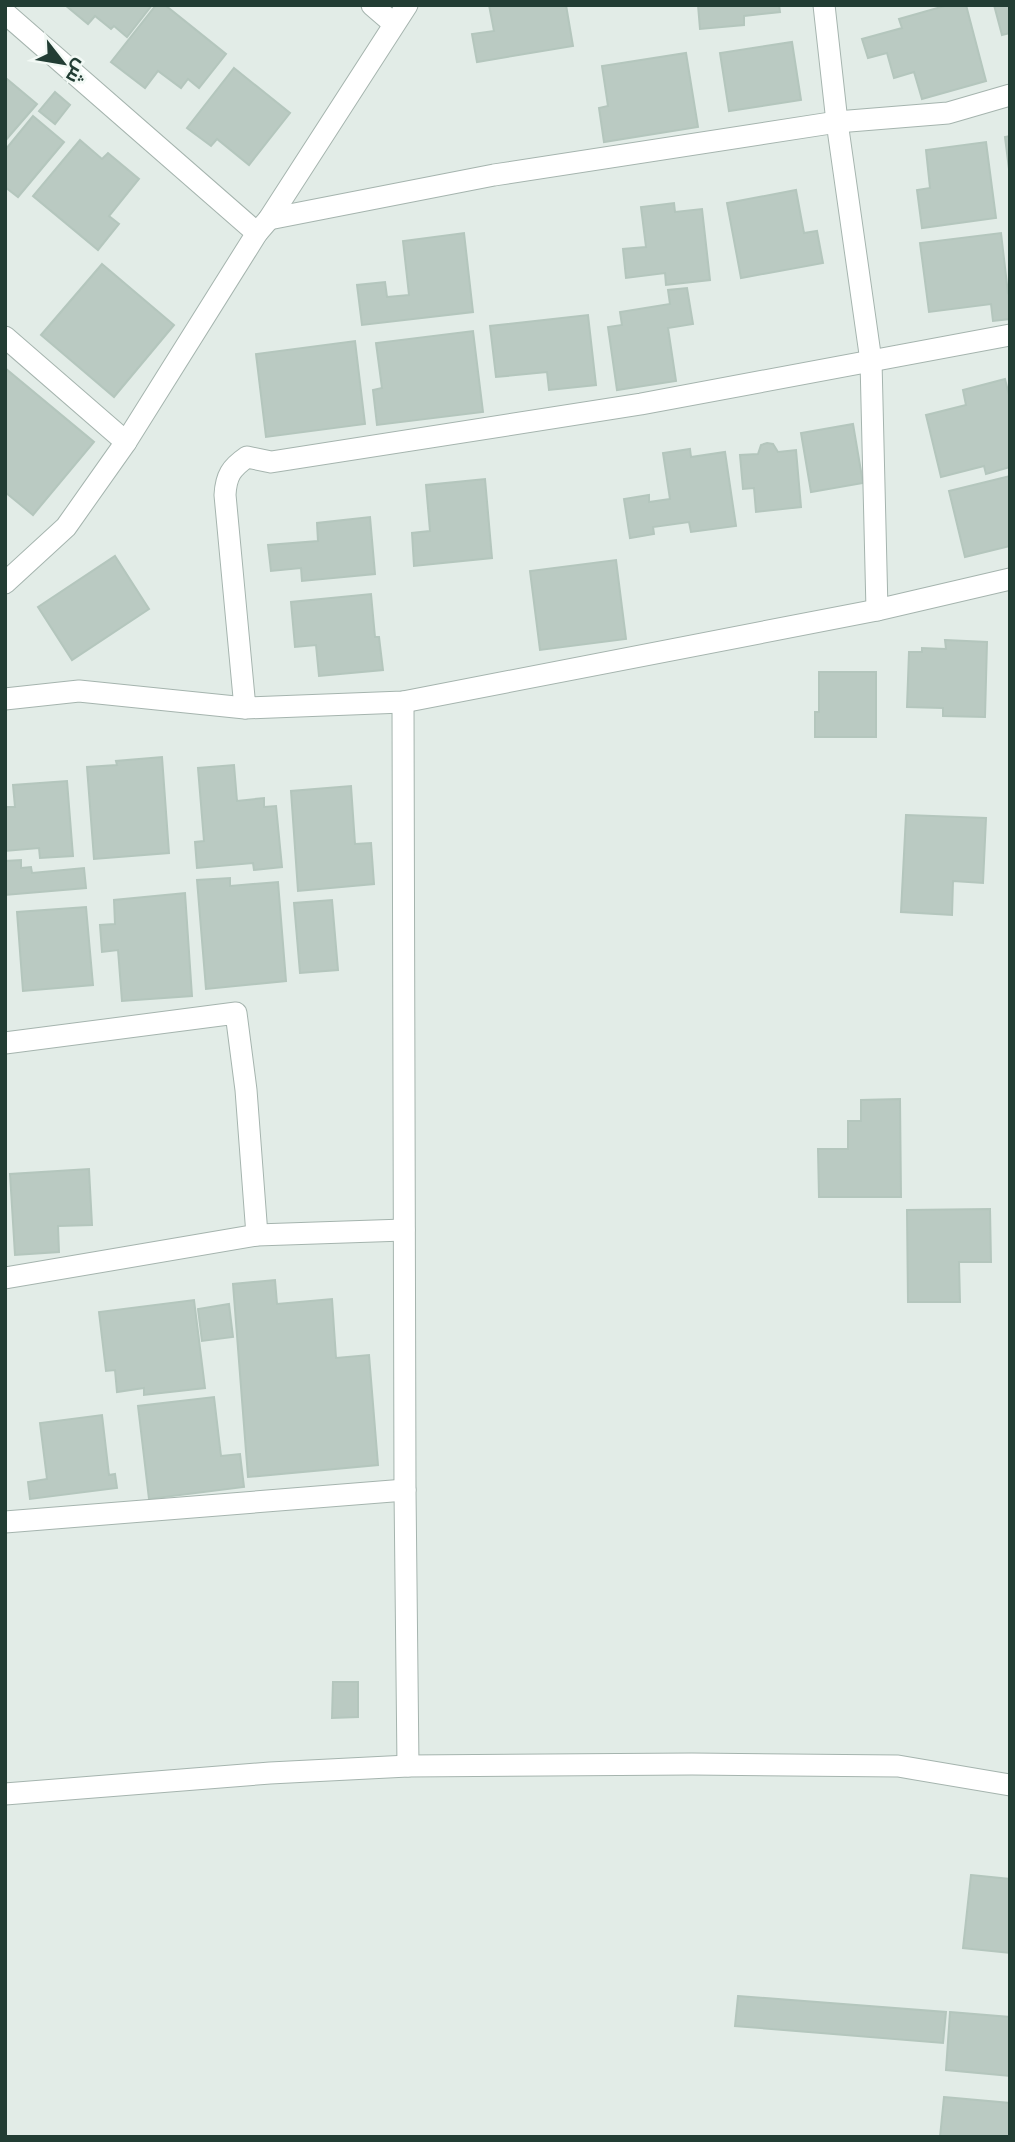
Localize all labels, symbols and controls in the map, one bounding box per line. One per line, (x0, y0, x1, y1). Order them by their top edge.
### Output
north arrow (28, 28, 98, 98)
text: ش (61, 55, 92, 87)

